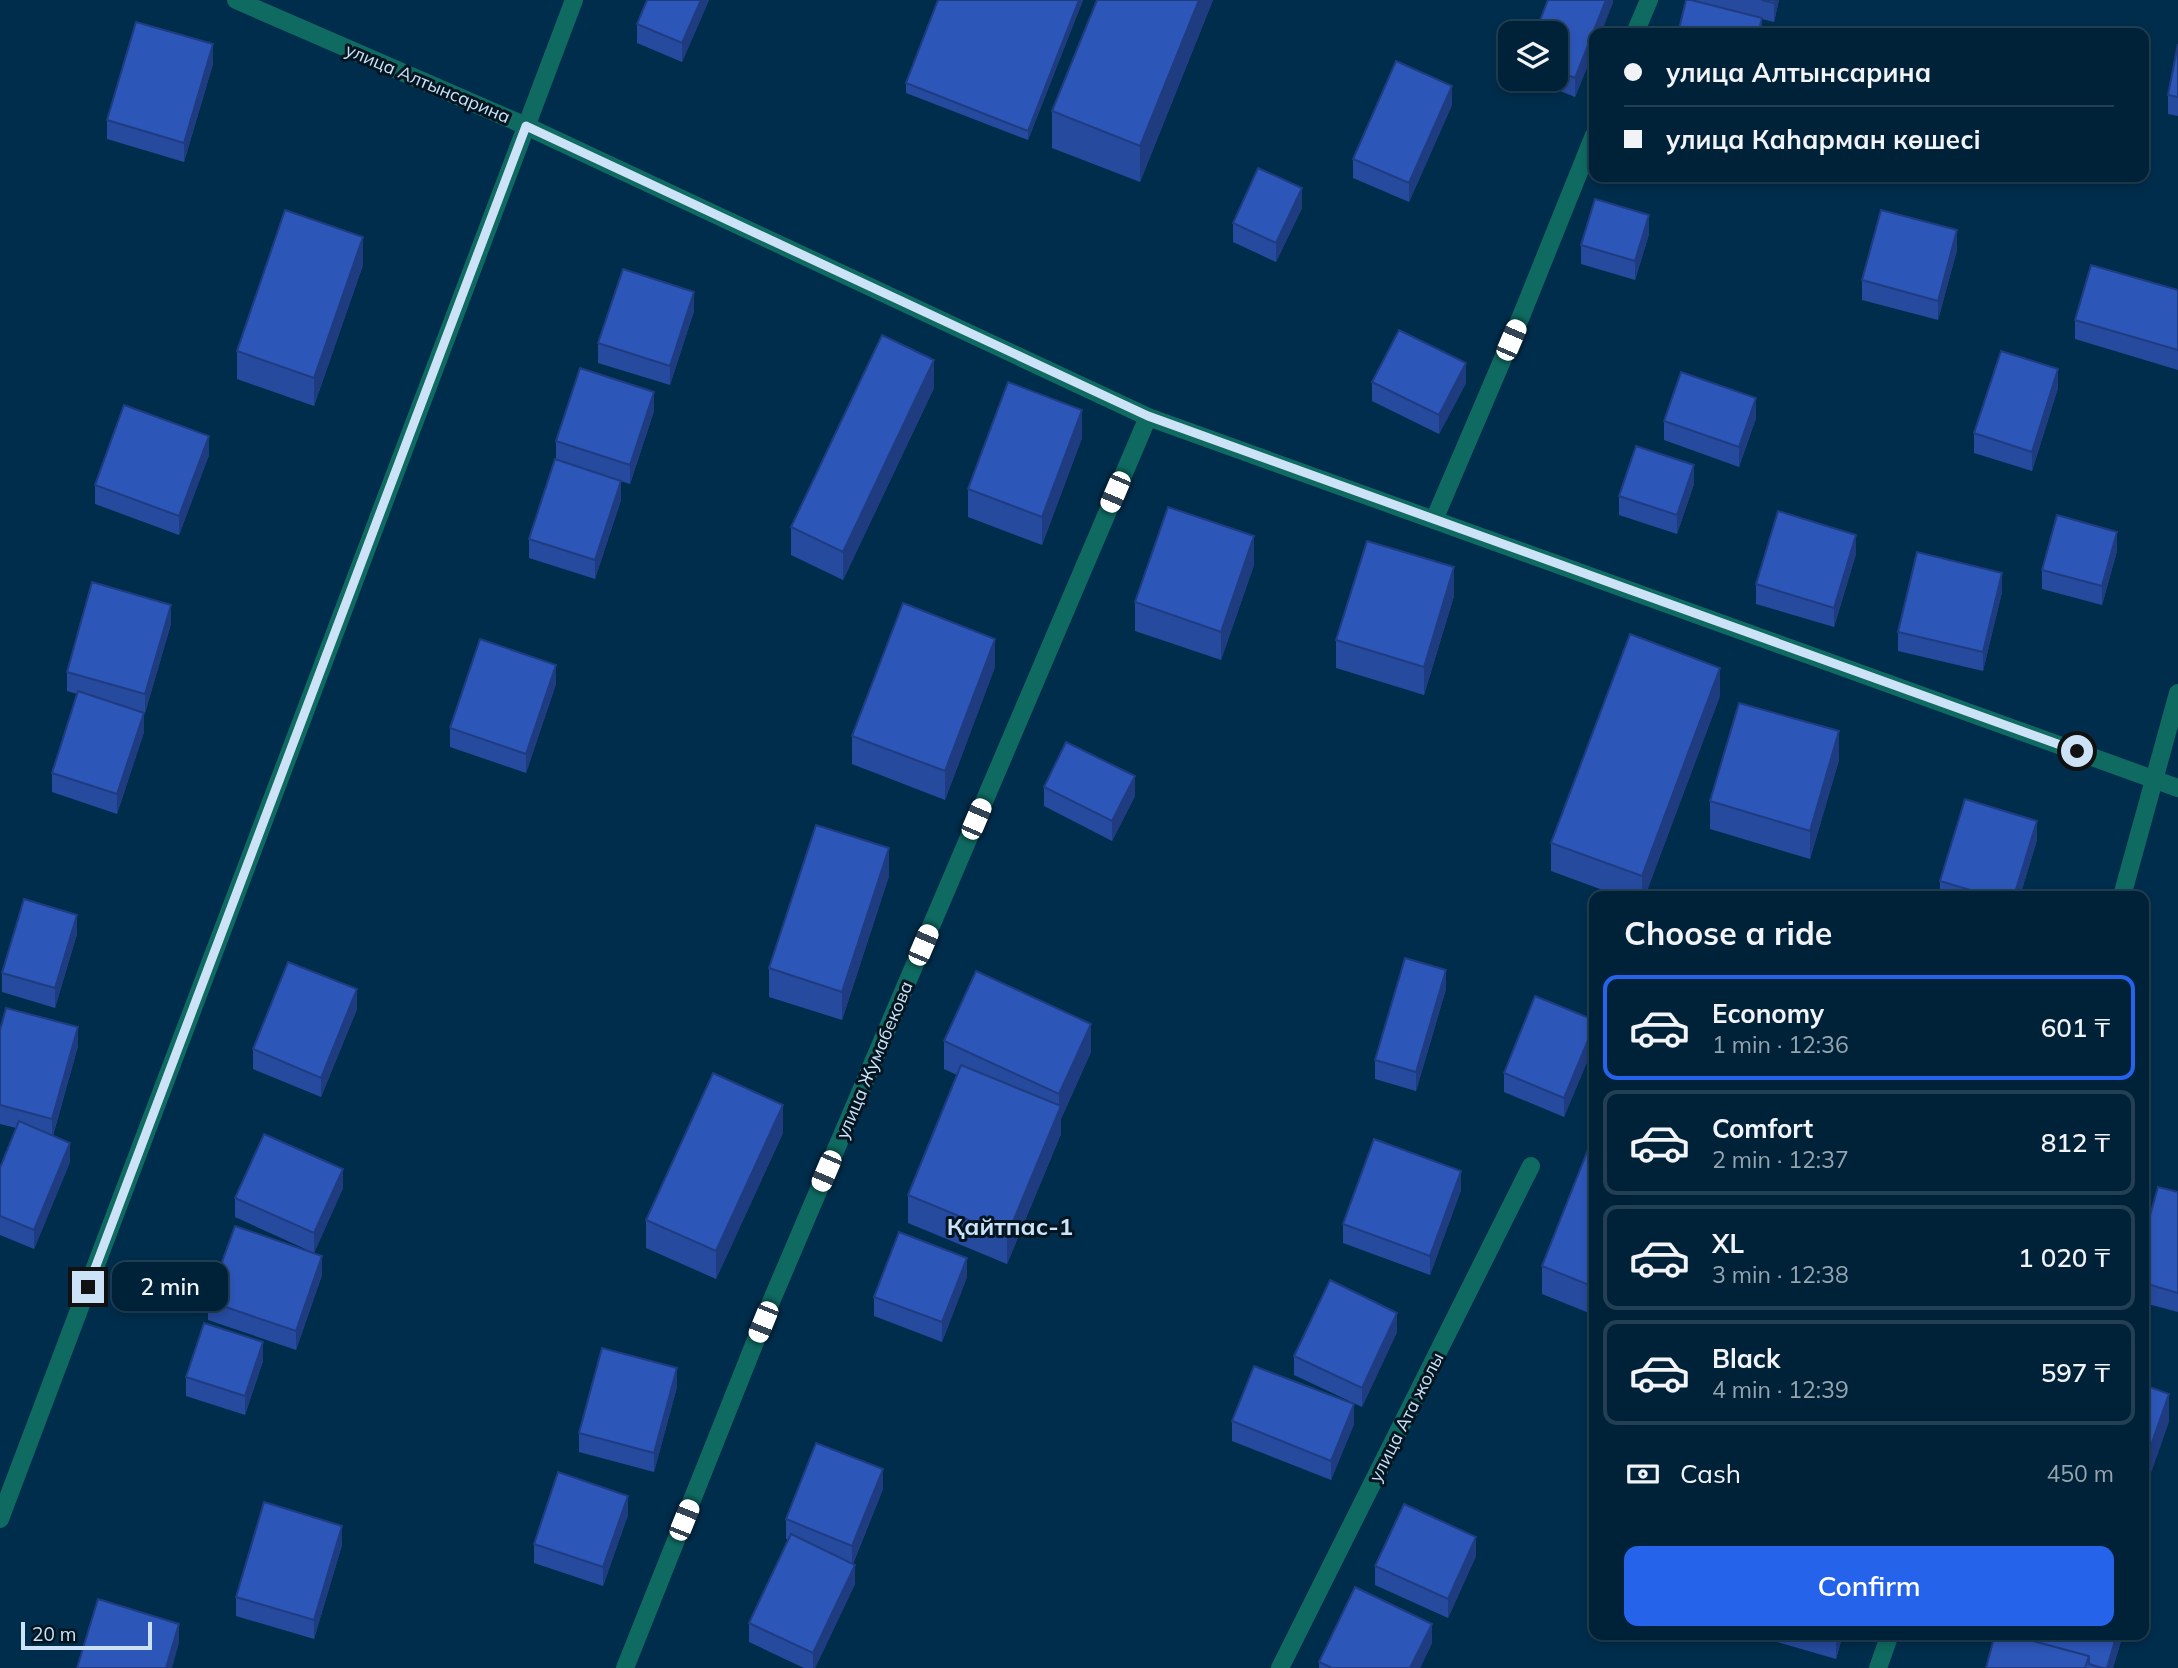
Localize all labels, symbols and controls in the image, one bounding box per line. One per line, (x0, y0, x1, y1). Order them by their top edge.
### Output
map controls (1498, 21, 1568, 91)
button: layers (1498, 21, 1568, 91)
street label: улица Алтынсарина (342, 38, 514, 128)
text: улица Алтынсарина (1666, 56, 1931, 89)
text: улица Каһарман көшесі (1666, 123, 1981, 156)
car (1494, 317, 1529, 363)
car (1098, 469, 1133, 515)
route start (2061, 735, 2093, 767)
car (959, 796, 994, 842)
text: Choose a ride (1624, 913, 1832, 953)
car (906, 922, 941, 968)
street label: улица Жумабекова (830, 978, 918, 1142)
icon: car (1628, 996, 1691, 1059)
text: Economy (1712, 997, 1824, 1030)
text: 601 ₸ (2041, 1011, 2110, 1044)
text: 1 min · 12:36 (1712, 1030, 1849, 1059)
icon: car (1628, 1111, 1691, 1174)
text: Comfort (1712, 1112, 1813, 1145)
text: 812 ₸ (2041, 1126, 2110, 1159)
text: 2 min · 12:37 (1712, 1145, 1849, 1174)
car (809, 1148, 844, 1194)
district label: Қайтпас-1 (947, 1211, 1073, 1241)
icon: car (1628, 1226, 1691, 1289)
text: XL (1712, 1227, 1744, 1260)
text: 1 020 ₸ (2018, 1241, 2110, 1274)
text: 3 min · 12:38 (1712, 1260, 1849, 1289)
callout: 2 min (112, 1262, 228, 1312)
route end (72, 1271, 104, 1303)
text: 2 min (140, 1272, 200, 1301)
car (746, 1299, 781, 1345)
icon: car (1628, 1341, 1691, 1404)
text: Black (1712, 1342, 1780, 1375)
street label: улица Ата жолы (1363, 1348, 1449, 1486)
text: 597 ₸ (2041, 1356, 2110, 1389)
text: 4 min · 12:39 (1712, 1375, 1849, 1404)
icon: cash (1624, 1455, 1662, 1493)
text: Cash (1680, 1457, 1741, 1490)
text: 450 m (2046, 1459, 2114, 1488)
car (667, 1497, 702, 1543)
button: Confirm (1624, 1546, 2114, 1626)
scale bar (21, 1619, 152, 1651)
text: 20 m (32, 1622, 76, 1646)

